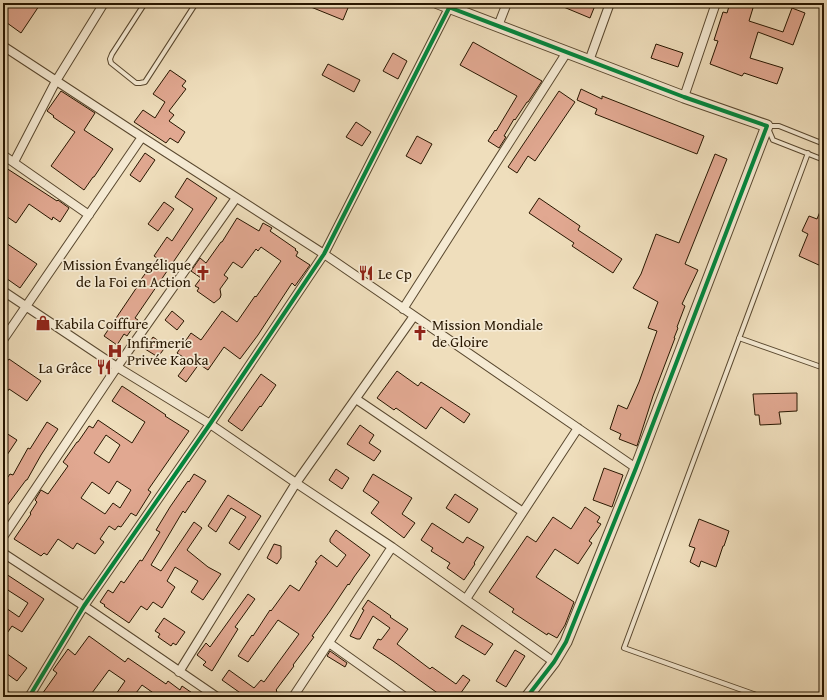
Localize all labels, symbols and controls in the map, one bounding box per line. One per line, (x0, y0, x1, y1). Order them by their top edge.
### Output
place label: Mission Évangélique de la Foi en Action (63, 254, 192, 292)
place label: Le Cp (378, 263, 412, 284)
church icon: Mission Évangélique de la Foi en Action (194, 264, 212, 282)
restaurant icon: Le Cp (357, 264, 375, 282)
place label: Kabila Coiffure (55, 313, 148, 334)
shop icon: Kabila Coiffure (34, 314, 52, 332)
place label: Mission Mondiale de Gloire (432, 314, 543, 352)
church icon: Mission Mondiale de Gloire (411, 324, 429, 342)
place label: Infirmerie Privée Kaoka (127, 332, 209, 370)
hospital icon: Infirmerie Privée Kaoka (106, 342, 124, 360)
place label: La Grâce (38, 357, 92, 378)
restaurant icon: La Grâce (95, 358, 113, 376)

